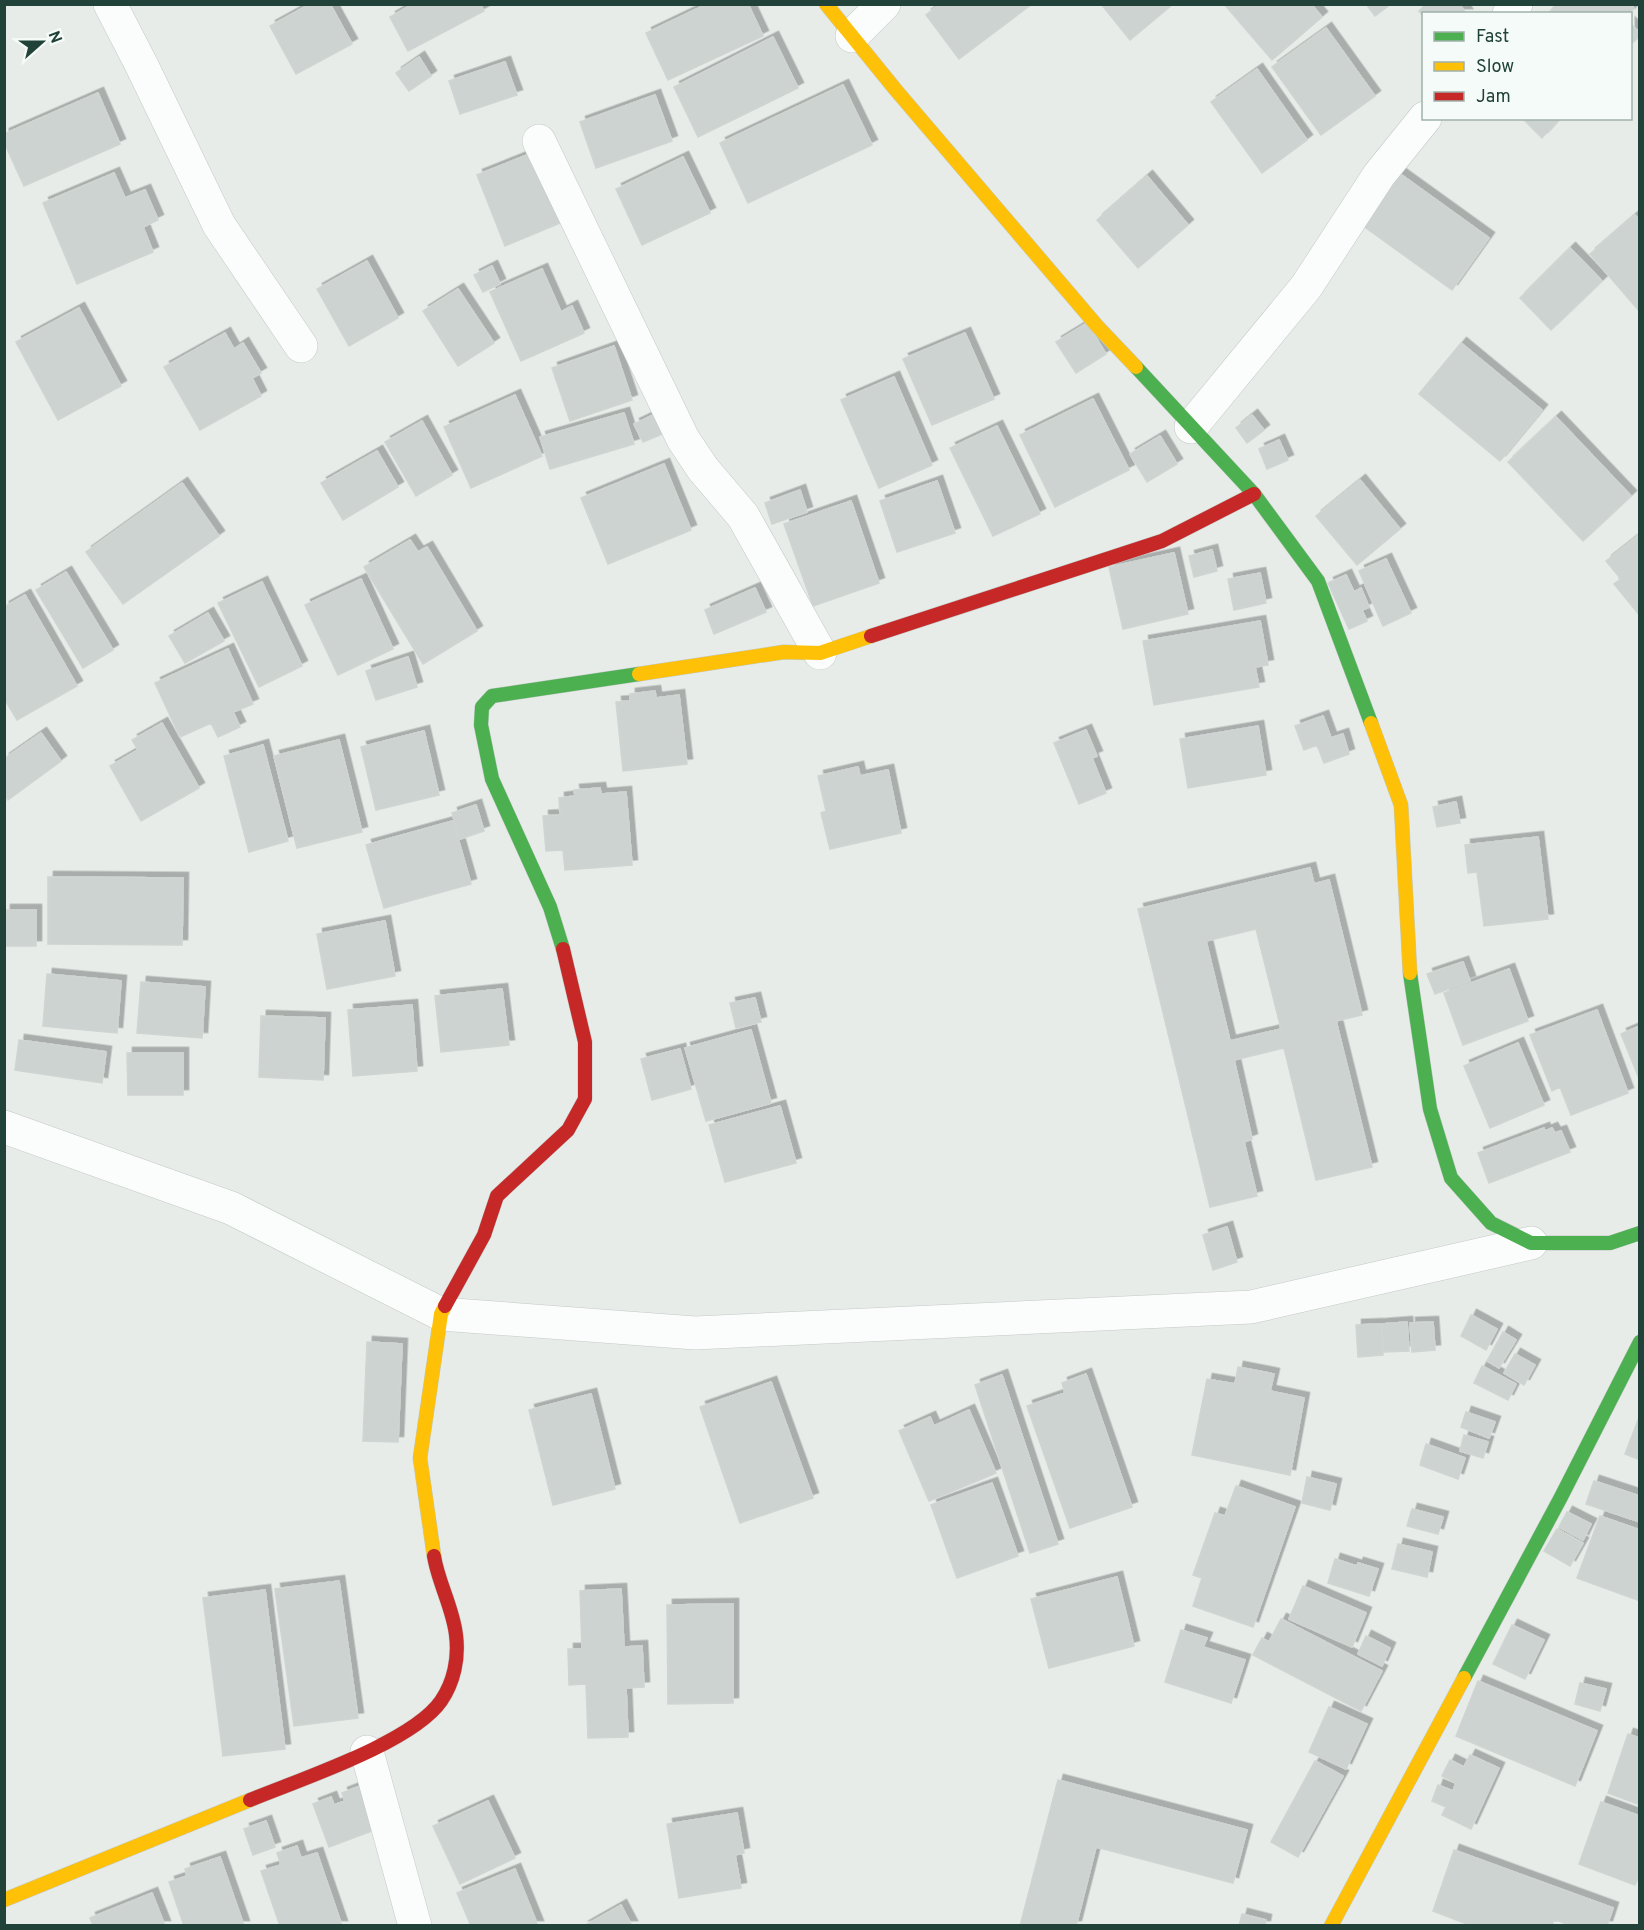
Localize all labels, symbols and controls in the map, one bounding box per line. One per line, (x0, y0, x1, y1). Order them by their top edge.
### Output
north arrow (12, 12, 72, 72)
legend (1422, 12, 1632, 120)
text: Fast (1476, 26, 1509, 49)
text: N (43, 28, 66, 46)
text: Slow (1476, 56, 1514, 79)
text: Jam (1476, 86, 1511, 109)

